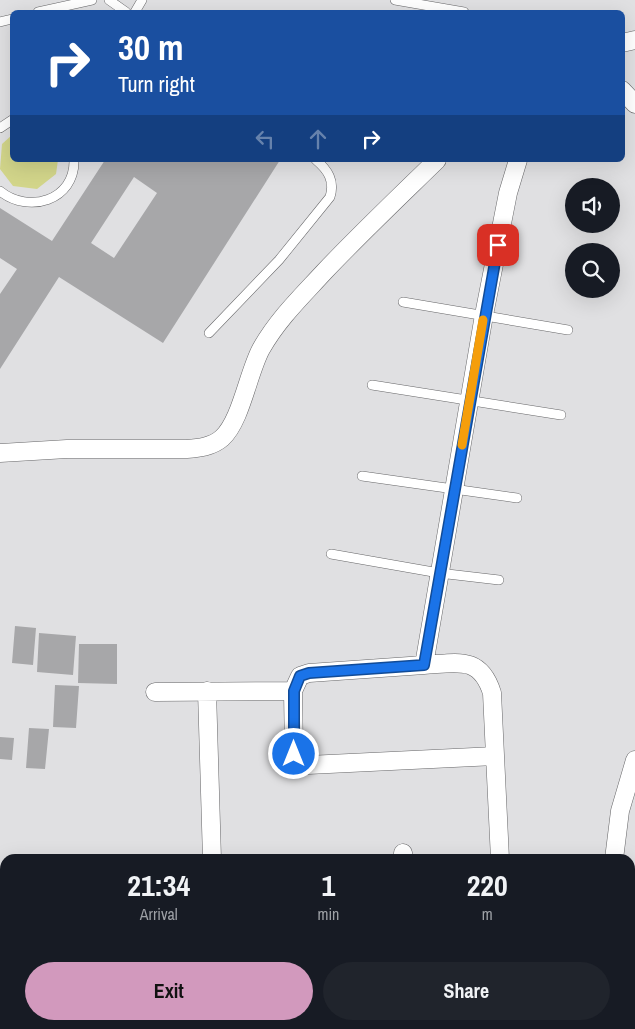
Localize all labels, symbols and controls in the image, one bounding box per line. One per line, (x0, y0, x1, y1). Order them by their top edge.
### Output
text: 30 m (118, 24, 183, 71)
icon: right (35, 30, 100, 95)
text: Turn right (118, 69, 195, 99)
icon: left (251, 125, 279, 153)
icon: ahead (304, 125, 332, 153)
icon: right (357, 125, 385, 153)
map controls (565, 178, 620, 298)
button: sound (565, 178, 620, 233)
pin (477, 224, 519, 266)
icon: arrive (484, 231, 512, 259)
button: search (565, 243, 620, 298)
position arrow (267, 727, 319, 779)
text: 21:34 (127, 865, 190, 905)
text: 1 (322, 865, 335, 905)
text: 220 (467, 865, 508, 905)
text: Arrival (140, 903, 178, 925)
text: min (317, 903, 339, 925)
text: m (482, 903, 493, 925)
button: Exit (25, 962, 313, 1020)
button: Share (323, 962, 610, 1020)

